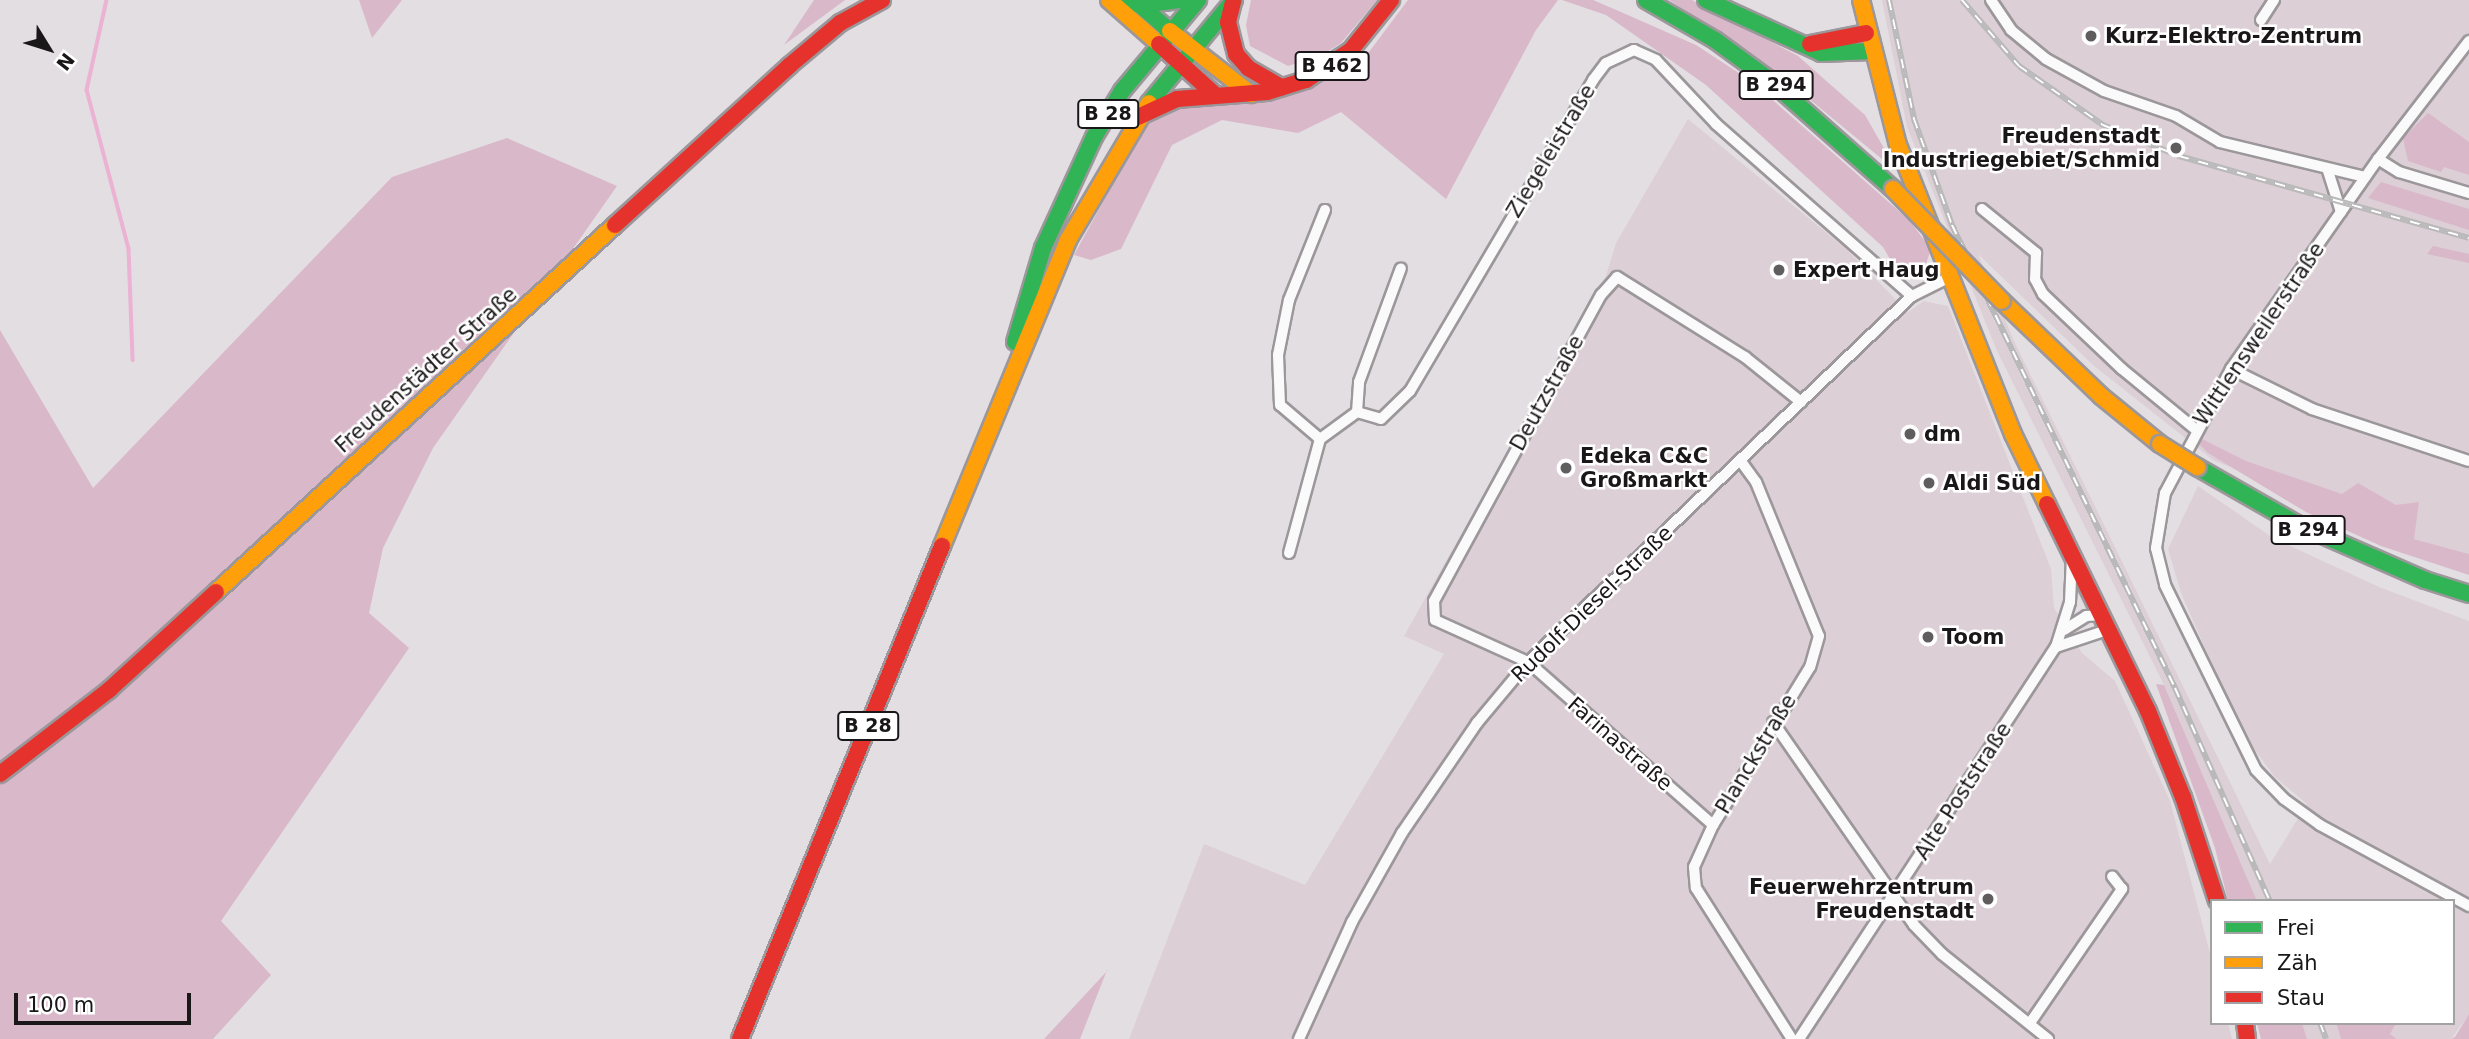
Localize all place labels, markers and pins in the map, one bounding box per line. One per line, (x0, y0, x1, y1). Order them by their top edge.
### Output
place label: Kurz-Elektro-Zentrum (2105, 23, 2362, 49)
marker: Kurz-Elektro-Zentrum (2083, 28, 2099, 44)
place label: Freudenstadt Industriegebiet/Schmid (1883, 123, 2160, 173)
marker: Freudenstadt Industriegebiet/Schmid (2166, 138, 2186, 158)
place label: Expert Haug (1793, 257, 1940, 283)
marker: Expert Haug (1771, 262, 1787, 278)
place label: dm (1924, 421, 1961, 447)
marker: dm (1902, 426, 1918, 442)
place label: Edeka C&C Großmarkt (1580, 443, 1708, 493)
marker: Edeka C&C Großmarkt (1558, 460, 1574, 476)
place label: Aldi Süd (1943, 470, 2041, 496)
marker: Aldi Süd (1921, 475, 1937, 491)
place label: Toom (1942, 624, 2004, 650)
marker: Toom (1920, 629, 1936, 645)
place label: Feuerwehrzentrum Freudenstadt (1749, 874, 1974, 924)
marker: Feuerwehrzentrum Freudenstadt (1980, 891, 1996, 907)

